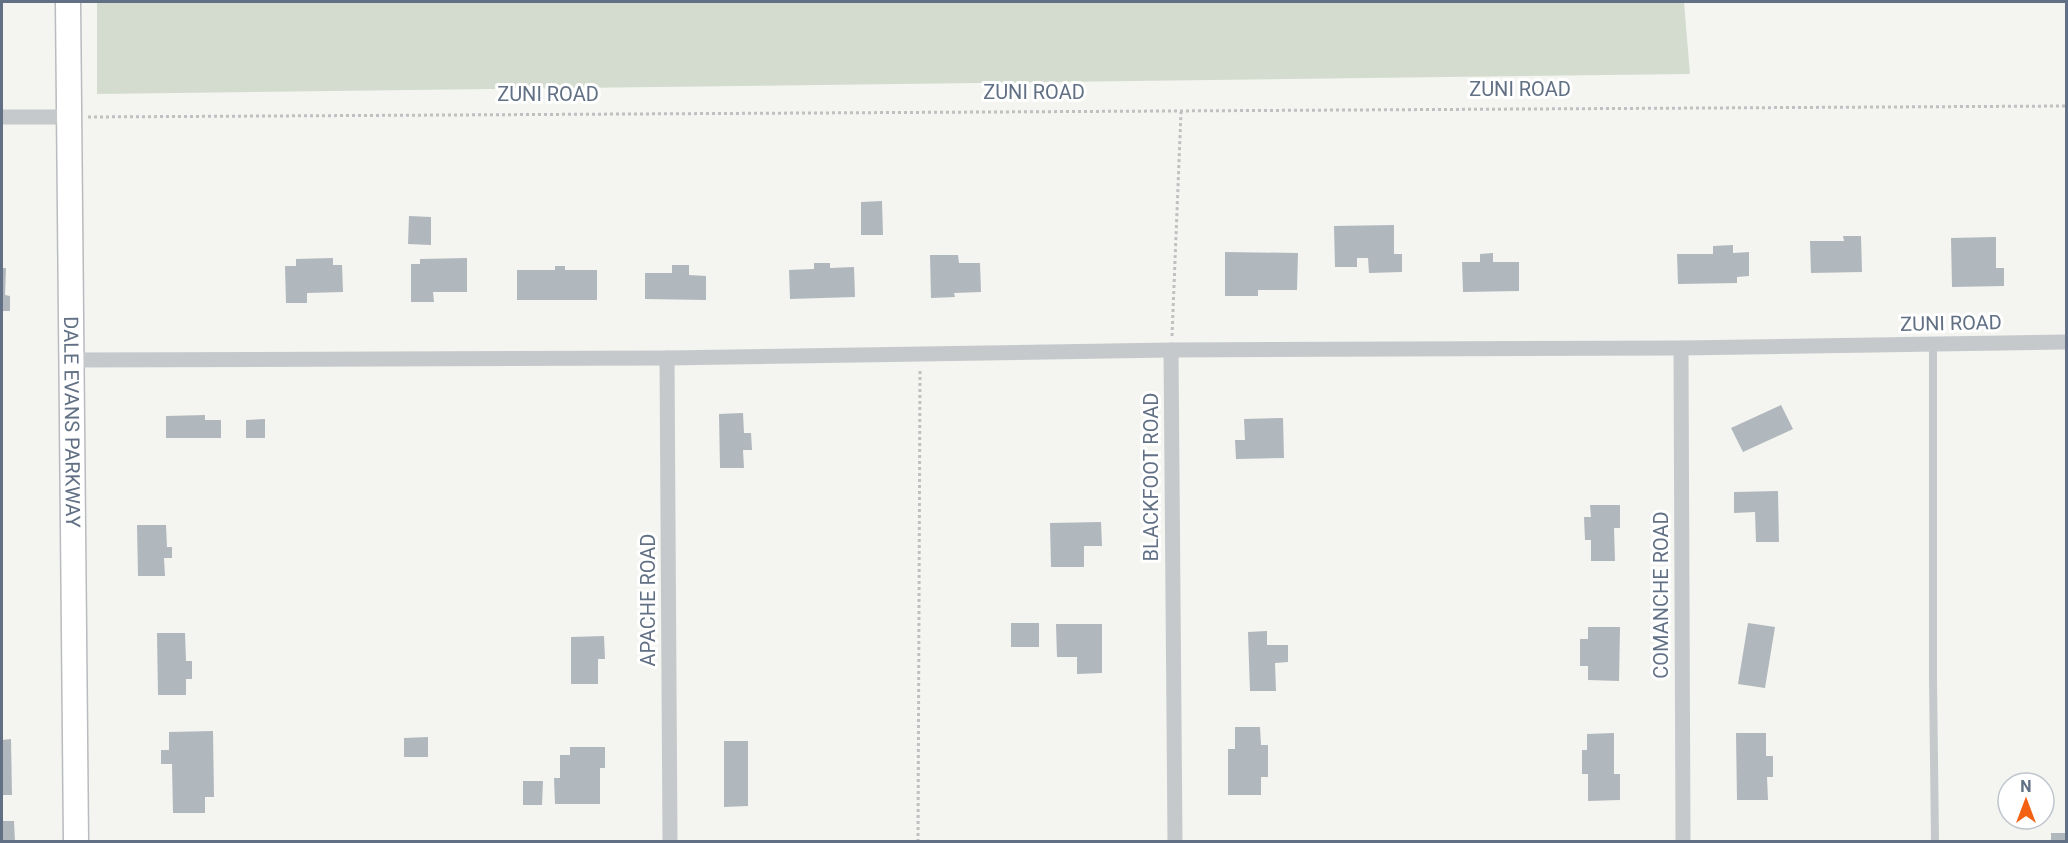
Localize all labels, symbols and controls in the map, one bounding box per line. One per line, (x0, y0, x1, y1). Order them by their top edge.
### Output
street label: ZUNI ROAD (1469, 77, 1571, 101)
street label: ZUNI ROAD (983, 80, 1085, 104)
street label: ZUNI ROAD (497, 82, 599, 106)
street label: ZUNI ROAD (1900, 310, 2002, 336)
street label: DALE EVANS PARKWAY (59, 316, 85, 528)
street label: BLACKFOOT ROAD (1139, 393, 1163, 561)
street label: COMANCHE ROAD (1649, 511, 1673, 679)
street label: APACHE ROAD (636, 534, 660, 666)
north arrow (1996, 771, 2056, 831)
text: N (2020, 777, 2032, 796)

